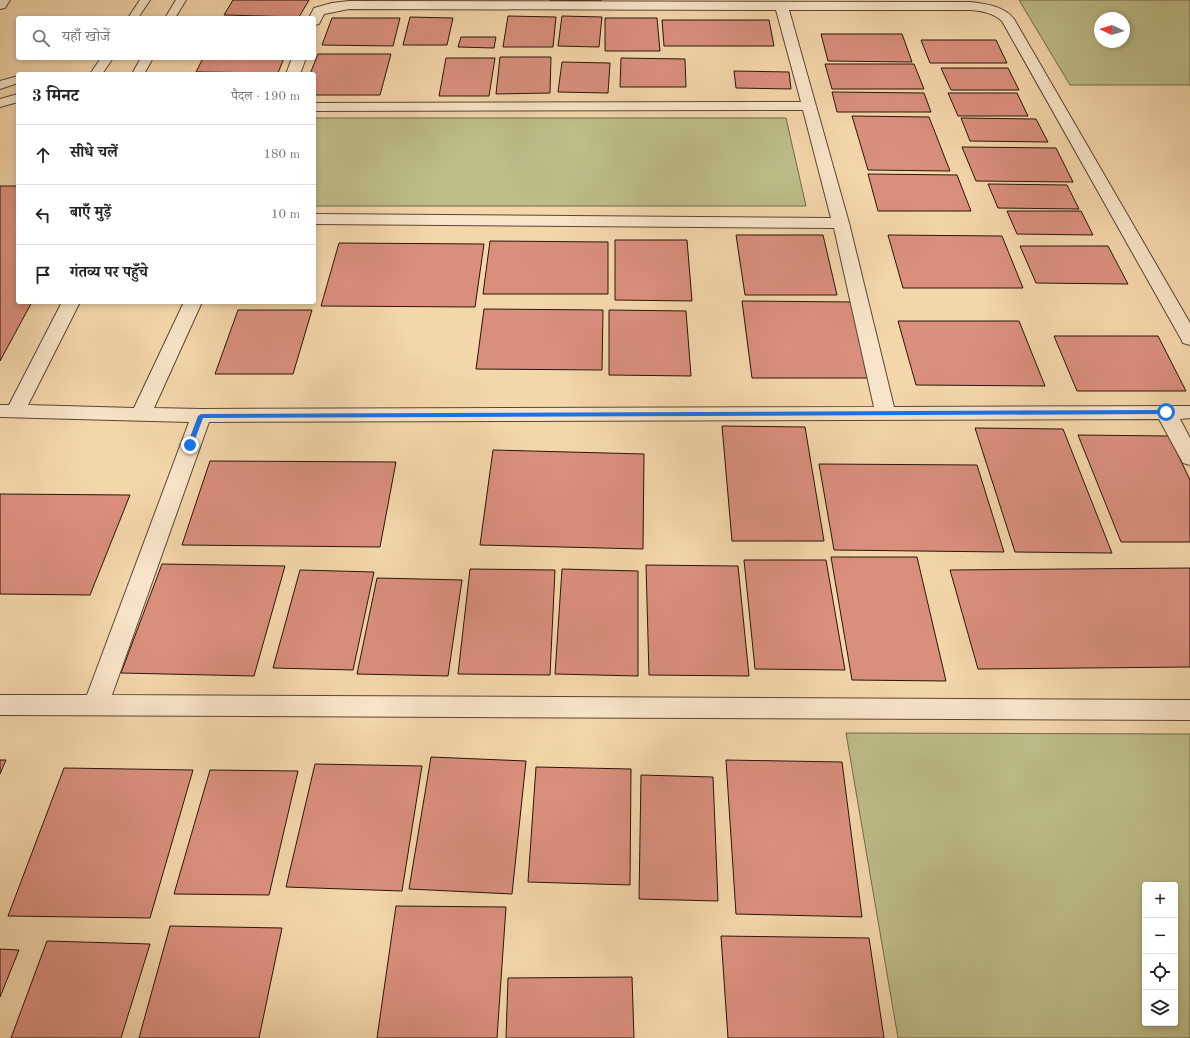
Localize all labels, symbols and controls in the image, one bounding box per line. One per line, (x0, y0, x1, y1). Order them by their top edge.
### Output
north arrow (1094, 12, 1130, 48)
search box (16, 16, 316, 60)
icon: search (30, 27, 52, 49)
text: यहाँ खोजें (62, 30, 110, 45)
text: 3 मिनट (32, 88, 79, 105)
text: पैदल · 190 m (231, 90, 300, 103)
icon: ahead (32, 144, 54, 166)
text: सीधे चलें (70, 146, 118, 161)
text: 180 m (263, 148, 300, 161)
icon: left (32, 204, 54, 226)
text: बाएँ मुड़ें (70, 206, 111, 221)
text: 10 m (271, 208, 300, 221)
icon: arrive (32, 264, 54, 286)
text: गंतव्य पर पहुँचे (70, 266, 148, 281)
route start (1157, 403, 1175, 421)
route end (181, 436, 199, 454)
map controls (1142, 882, 1178, 1026)
button: + (1142, 882, 1178, 918)
button: − (1142, 918, 1178, 954)
button: locate (1142, 954, 1178, 990)
button: layers (1142, 990, 1178, 1026)

